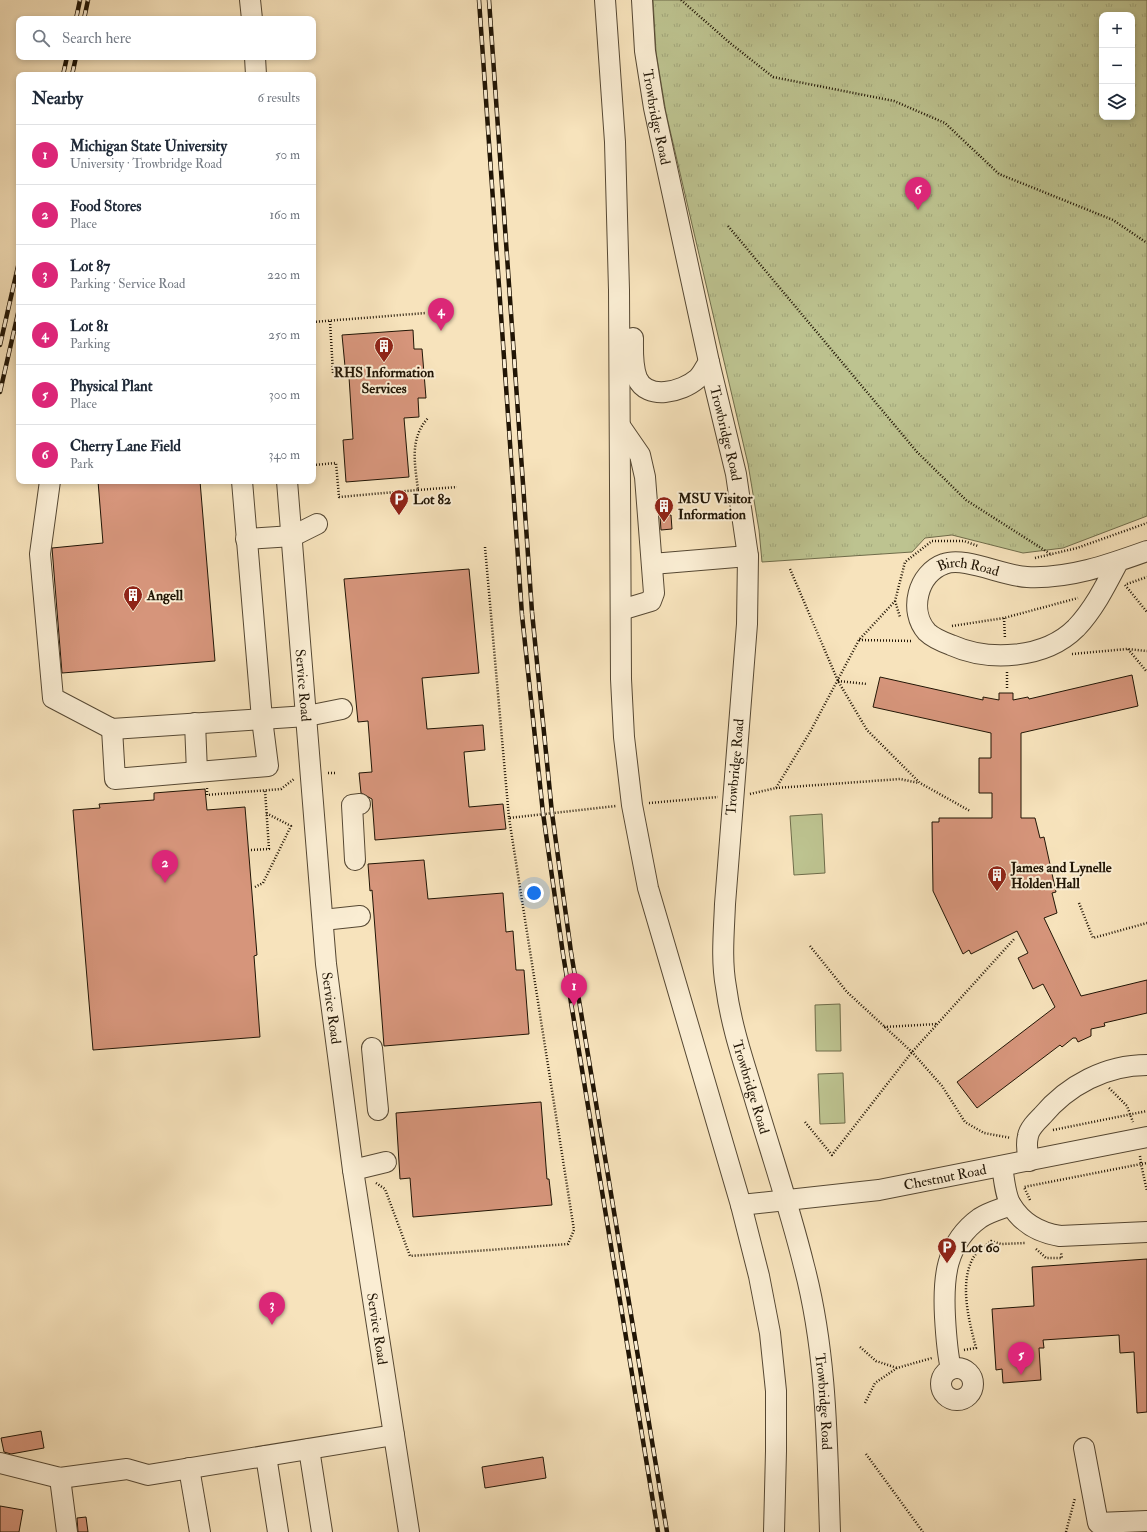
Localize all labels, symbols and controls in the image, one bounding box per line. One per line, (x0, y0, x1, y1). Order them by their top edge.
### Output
map controls (1099, 12, 1135, 120)
button: + (1099, 12, 1135, 48)
search box (16, 16, 316, 60)
icon: search (30, 27, 52, 49)
text: Search here (62, 29, 131, 48)
button: − (1099, 48, 1135, 84)
street label: Trowbridge Road (639, 68, 675, 166)
button: layers (1099, 84, 1135, 120)
text: Nearby (32, 88, 83, 109)
text: 6 results (257, 90, 300, 106)
text: Michigan State University (70, 137, 227, 156)
text: 1 (43, 147, 47, 163)
text: 50 m (275, 147, 300, 163)
text: University · Trowbridge Road (70, 156, 222, 172)
pin: 6 (905, 177, 931, 210)
text: Food Stores (70, 197, 141, 216)
text: 2 (42, 207, 48, 223)
text: 160 m (269, 207, 300, 223)
text: Place (70, 216, 97, 232)
text: Lot 87 (70, 257, 110, 276)
text: 3 (43, 267, 48, 283)
text: 220 m (267, 267, 300, 283)
text: Parking · Service Road (70, 276, 185, 292)
pin: 4 (428, 298, 454, 331)
text: Lot 81 (70, 317, 109, 336)
text: 4 (41, 327, 49, 343)
text: 250 m (268, 327, 300, 343)
building icon: RHS Information Services (373, 335, 395, 363)
text: Parking (70, 336, 110, 352)
place label: RHS Information Services (334, 364, 435, 397)
text: Physical Plant (70, 377, 153, 396)
street label: Trowbridge Road (707, 384, 745, 482)
text: 5 (42, 387, 48, 403)
text: 300 m (269, 387, 300, 403)
text: Place (70, 396, 97, 412)
text: Cherry Lane Field (70, 437, 181, 456)
text: 6 (42, 447, 48, 463)
text: 340 m (269, 447, 300, 463)
text: Park (70, 456, 94, 472)
parking icon: Lot 82 (388, 488, 410, 516)
place label: MSU Visitor Information (677, 490, 753, 523)
place label: Lot 82 (413, 491, 451, 508)
building icon: MSU Visitor Information (653, 495, 675, 523)
street label: Birch Road (934, 553, 1001, 580)
building icon: Angell (122, 584, 144, 612)
place label: Angell (146, 587, 183, 605)
street label: Service Road (292, 649, 315, 722)
street label: Trowbridge Road (722, 718, 748, 816)
pin: 2 (152, 850, 178, 883)
place label: James and Lynelle Holden Hall (1010, 859, 1112, 892)
building icon: James and Lynelle Holden Hall (986, 864, 1008, 892)
your location (524, 883, 544, 903)
street label: Service Road (319, 971, 345, 1045)
pin: 1 (561, 973, 587, 1006)
street label: Trowbridge Road (729, 1038, 774, 1136)
street label: Chestnut Road (902, 1160, 988, 1193)
parking icon: Lot 60 (936, 1236, 958, 1264)
place label: Lot 60 (961, 1239, 1000, 1256)
pin: 3 (259, 1292, 285, 1325)
street label: Service Road (364, 1292, 392, 1366)
pin: 5 (1008, 1342, 1034, 1375)
street label: Trowbridge Road (812, 1352, 836, 1450)

